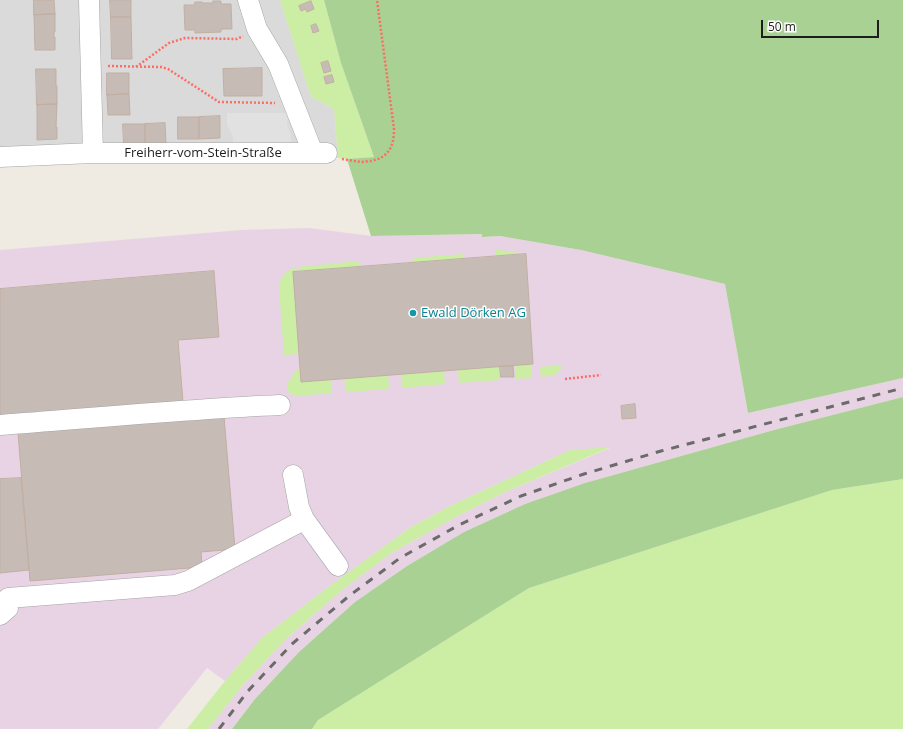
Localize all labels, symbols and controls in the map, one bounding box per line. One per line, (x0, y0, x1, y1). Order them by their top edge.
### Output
scale bar (763, 12, 881, 38)
text: 50 m (768, 18, 796, 35)
street label: Freiherr-vom-Stein-Straße (124, 145, 282, 161)
place label: Ewald Dörken AG (421, 305, 526, 321)
marker: Ewald Dörken AG (408, 308, 418, 318)

